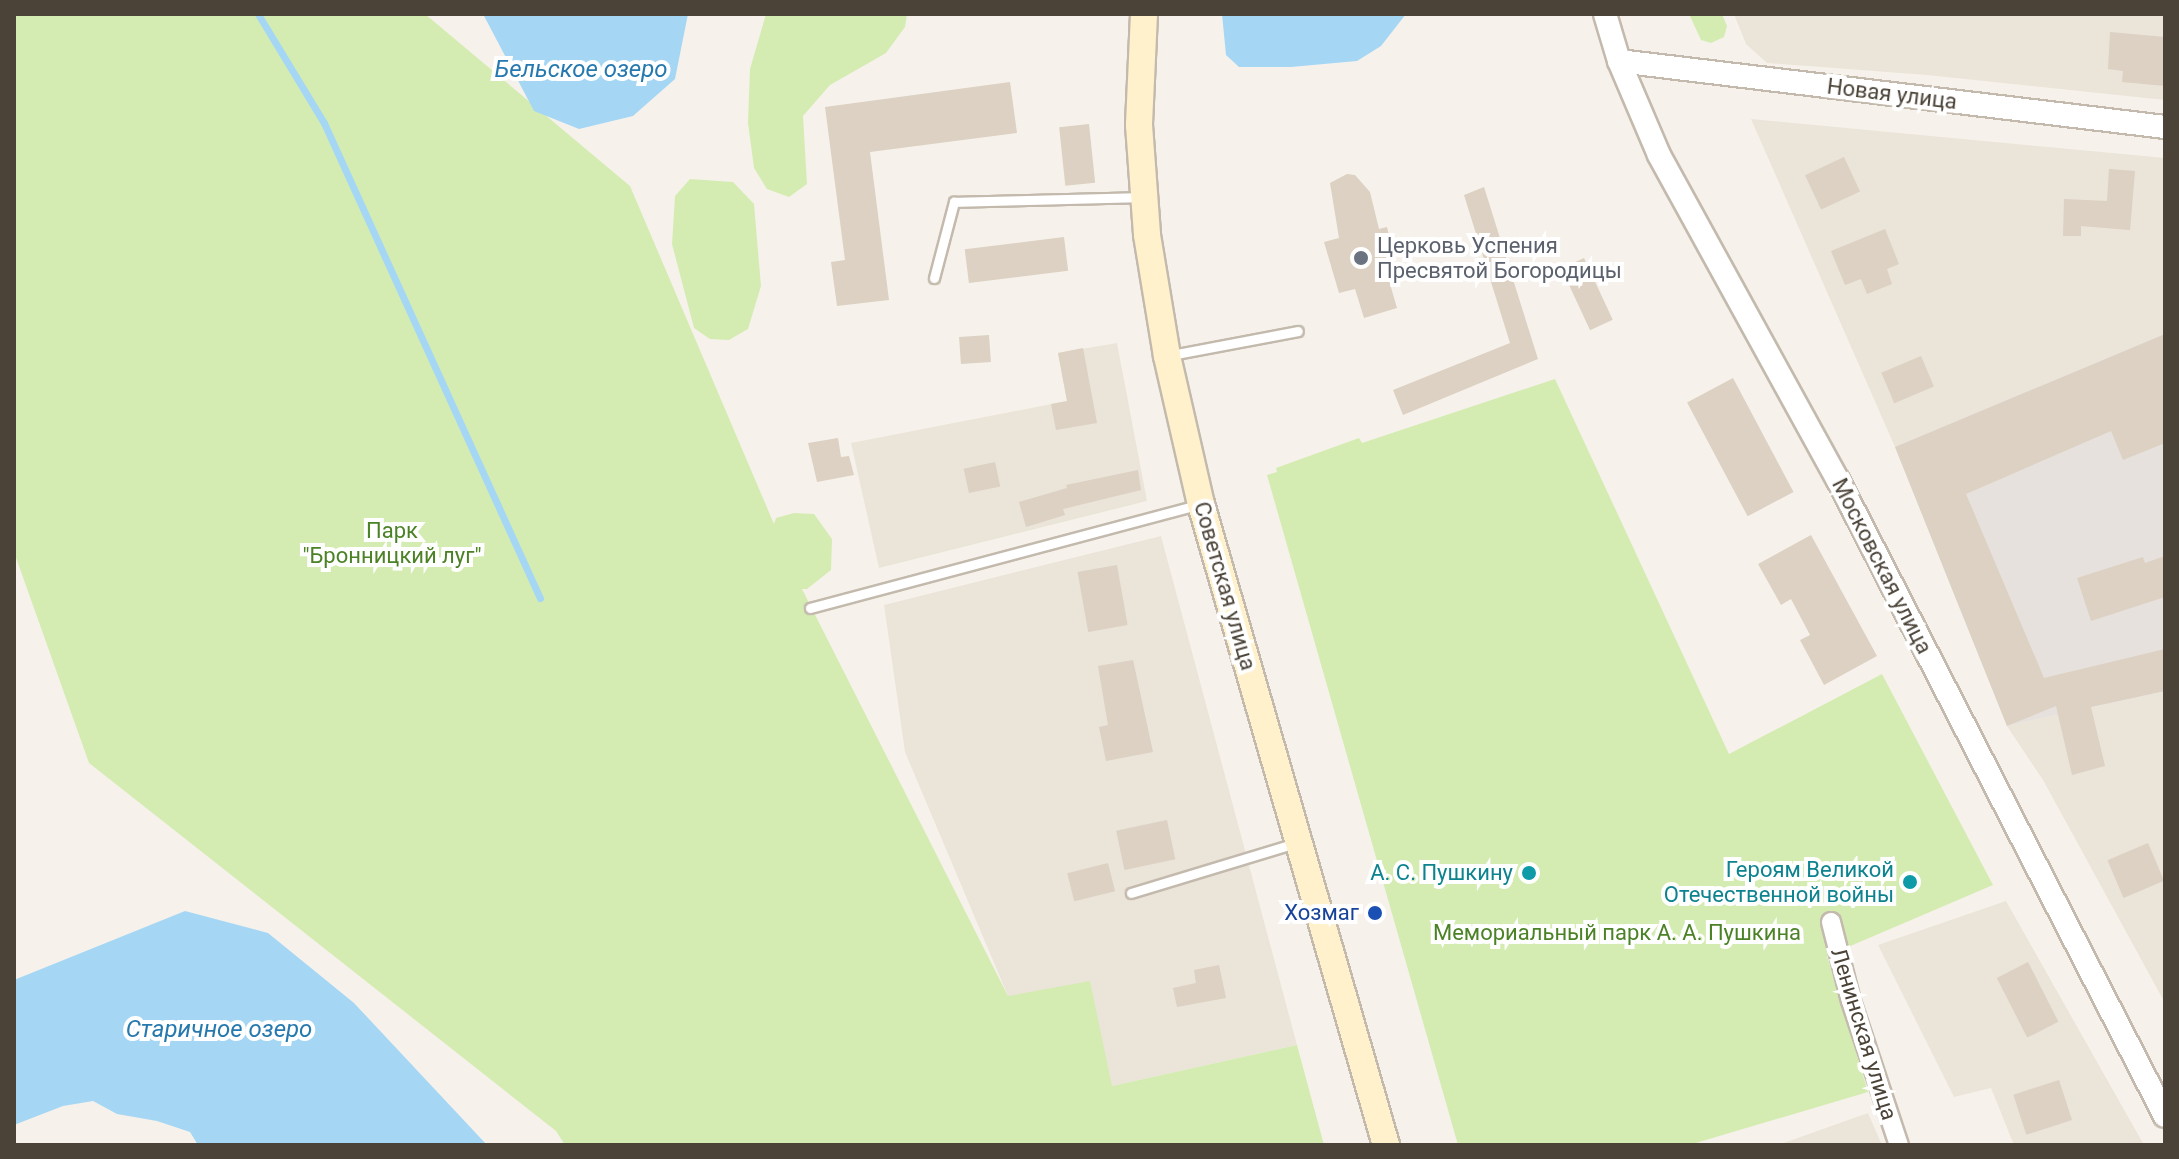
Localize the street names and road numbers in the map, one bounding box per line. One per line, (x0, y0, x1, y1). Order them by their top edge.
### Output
street label: Новая улица (1826, 73, 1958, 115)
street label: Московская улица (1826, 474, 1938, 658)
street label: Советская улица (1188, 499, 1262, 673)
street label: Ленинская улица (1825, 945, 1903, 1123)

